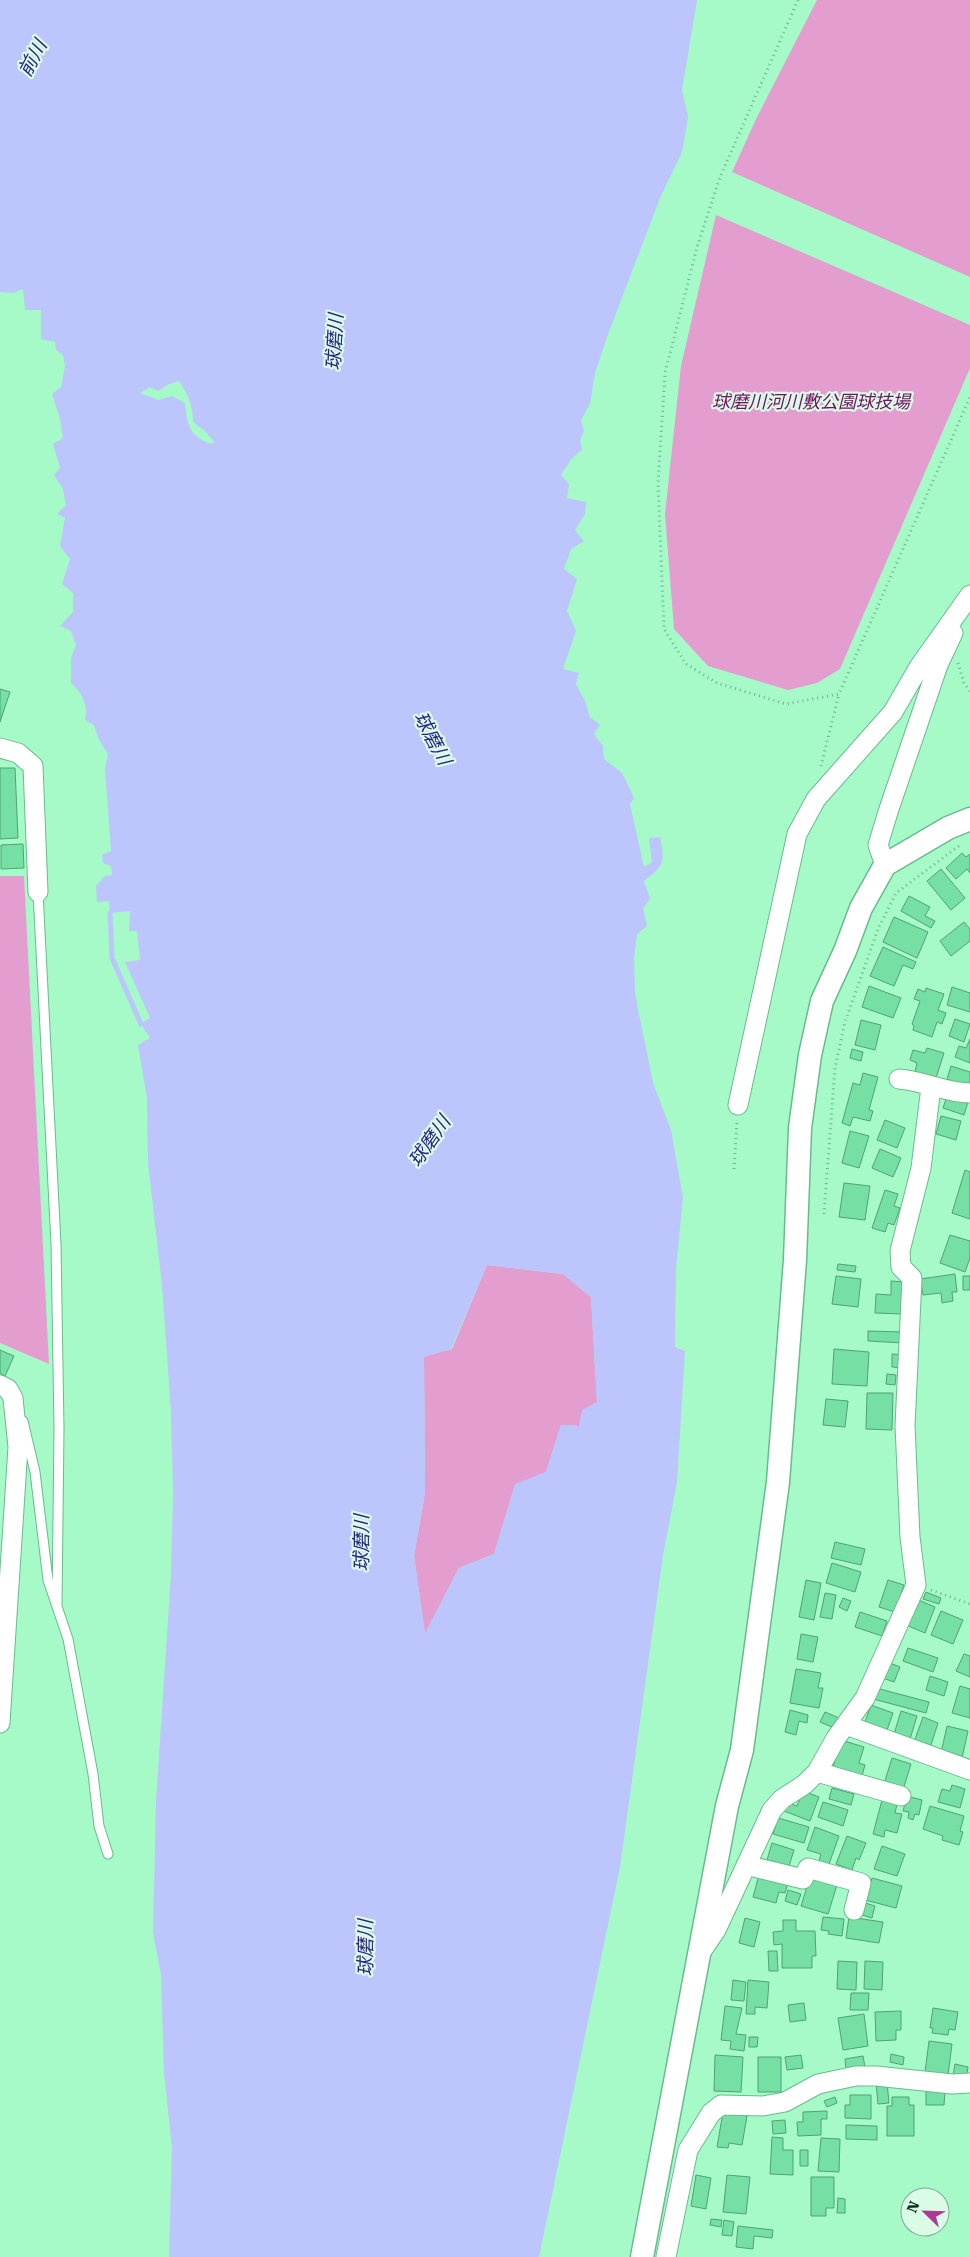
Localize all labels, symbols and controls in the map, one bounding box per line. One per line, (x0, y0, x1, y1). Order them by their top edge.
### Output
water label: 前川 (13, 34, 52, 80)
water label: 球磨川 (322, 311, 348, 371)
park label: 球磨川河川敷公園球技場 (712, 391, 912, 412)
water label: 球磨川 (409, 708, 457, 771)
water label: 球磨川 (404, 1110, 456, 1171)
water label: 球磨川 (350, 1513, 373, 1572)
water label: 球磨川 (354, 1918, 377, 1977)
north arrow (900, 2187, 950, 2237)
text: N (904, 2199, 923, 2215)

